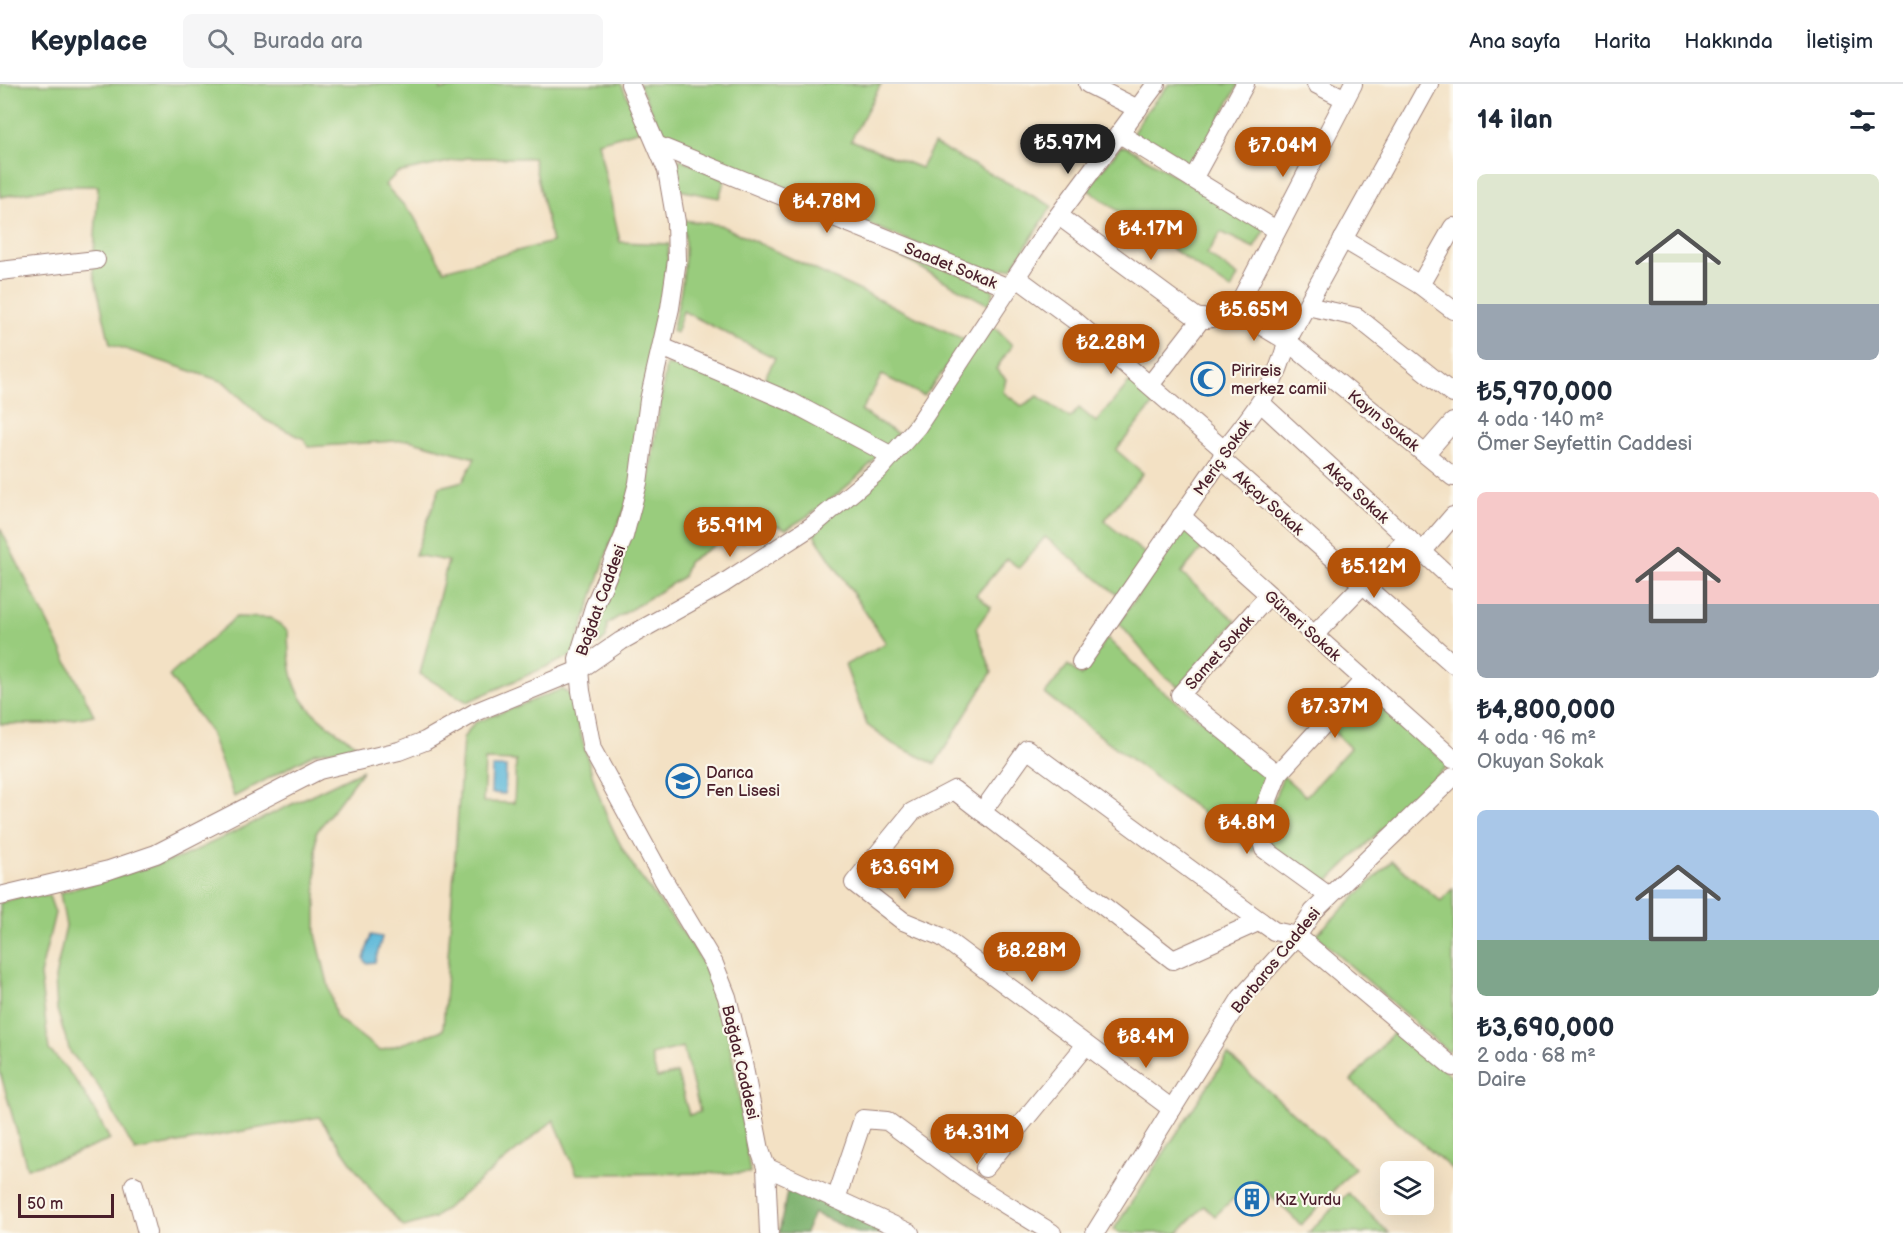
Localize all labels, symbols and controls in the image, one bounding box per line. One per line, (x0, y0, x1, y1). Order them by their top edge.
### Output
search box (183, 14, 603, 68)
text: Keyplace (30, 25, 147, 58)
icon: search (204, 25, 237, 58)
text: Burada ara (252, 28, 363, 55)
text: Ana sayfa (1469, 29, 1561, 54)
text: Harita (1594, 29, 1651, 54)
text: Hakkında (1684, 29, 1773, 54)
text: İletişim (1806, 29, 1873, 54)
icon: filters (1846, 104, 1879, 137)
text: 14 ilan (1477, 105, 1553, 136)
pin: ₺5.97M (1019, 124, 1117, 175)
pin: ₺7.04M (1234, 127, 1332, 178)
text: ₺5.97M (1034, 131, 1102, 155)
text: ₺7.04M (1249, 134, 1317, 158)
pin: ₺4.78M (778, 183, 876, 234)
text: ₺4.78M (793, 190, 861, 214)
pin: ₺4.17M (1102, 210, 1200, 261)
icon: home (1624, 213, 1732, 321)
text: ₺4.17M (1119, 217, 1183, 241)
street label: Saadet Sokak (901, 239, 1000, 294)
pin: ₺5.65M (1205, 291, 1303, 342)
text: ₺5.65M (1220, 298, 1288, 322)
pin: ₺2.28M (1062, 324, 1160, 375)
text: ₺2.28M (1076, 331, 1146, 355)
mosque icon: Pirireis merkez camii (1190, 361, 1226, 397)
place label: Pirireis merkez camii (1231, 362, 1327, 399)
text: ₺5,970,000 (1477, 377, 1613, 408)
street label: Kayın Sokak (1343, 387, 1423, 456)
text: 4 oda · 140 m² (1477, 408, 1604, 432)
street label: Meriç Sokak (1190, 416, 1257, 500)
text: Ömer Seyfettin Caddesi (1477, 432, 1692, 456)
street label: Akça Sokak (1319, 458, 1393, 528)
street label: Akçay Sokak (1229, 466, 1307, 540)
pin: ₺5.91M (681, 507, 779, 558)
text: ₺5.91M (698, 514, 762, 538)
icon: home (1624, 531, 1732, 639)
street label: Bağdat Caddesi (573, 542, 630, 659)
pin: ₺5.12M (1325, 548, 1423, 599)
text: ₺5.12M (1341, 555, 1407, 579)
street label: Güneri Sokak (1260, 587, 1344, 666)
street label: Samet Sokak (1182, 612, 1259, 694)
pin: ₺7.37M (1286, 688, 1384, 739)
text: ₺7.37M (1302, 695, 1368, 719)
text: ₺4,800,000 (1477, 695, 1615, 726)
text: 4 oda · 96 m² (1477, 726, 1596, 750)
text: Okuyan Sokak (1477, 750, 1603, 774)
school or university icon: Darıca Fen Lisesi (665, 763, 701, 799)
place label: Darıca Fen Lisesi (706, 764, 780, 801)
pin: ₺4.8M (1205, 804, 1289, 855)
text: ₺4.8M (1219, 811, 1275, 835)
pin: ₺3.69M (856, 849, 954, 900)
icon: home (1624, 849, 1732, 957)
text: ₺3.69M (871, 856, 939, 880)
street label: Barbaros Caddesi (1228, 904, 1325, 1018)
pin: ₺8.28M (983, 932, 1081, 983)
text: ₺8.28M (997, 939, 1067, 963)
street label: Bağdat Caddesi (717, 1003, 762, 1122)
text: ₺3,690,000 (1477, 1013, 1614, 1044)
pin: ₺8.4M (1104, 1018, 1188, 1069)
text: ₺8.4M (1118, 1025, 1174, 1049)
text: 2 oda · 68 m² (1477, 1044, 1596, 1068)
text: Daire (1477, 1068, 1526, 1092)
pin: ₺4.31M (928, 1114, 1026, 1165)
text: ₺4.31M (945, 1121, 1009, 1145)
map controls (1380, 1161, 1434, 1215)
button: layers (1380, 1161, 1434, 1215)
building icon: Kız Yurdu (1234, 1181, 1270, 1217)
scale bar (18, 1191, 114, 1218)
place label: Kız Yurdu (1275, 1191, 1341, 1210)
text: 50 m (27, 1195, 63, 1214)

